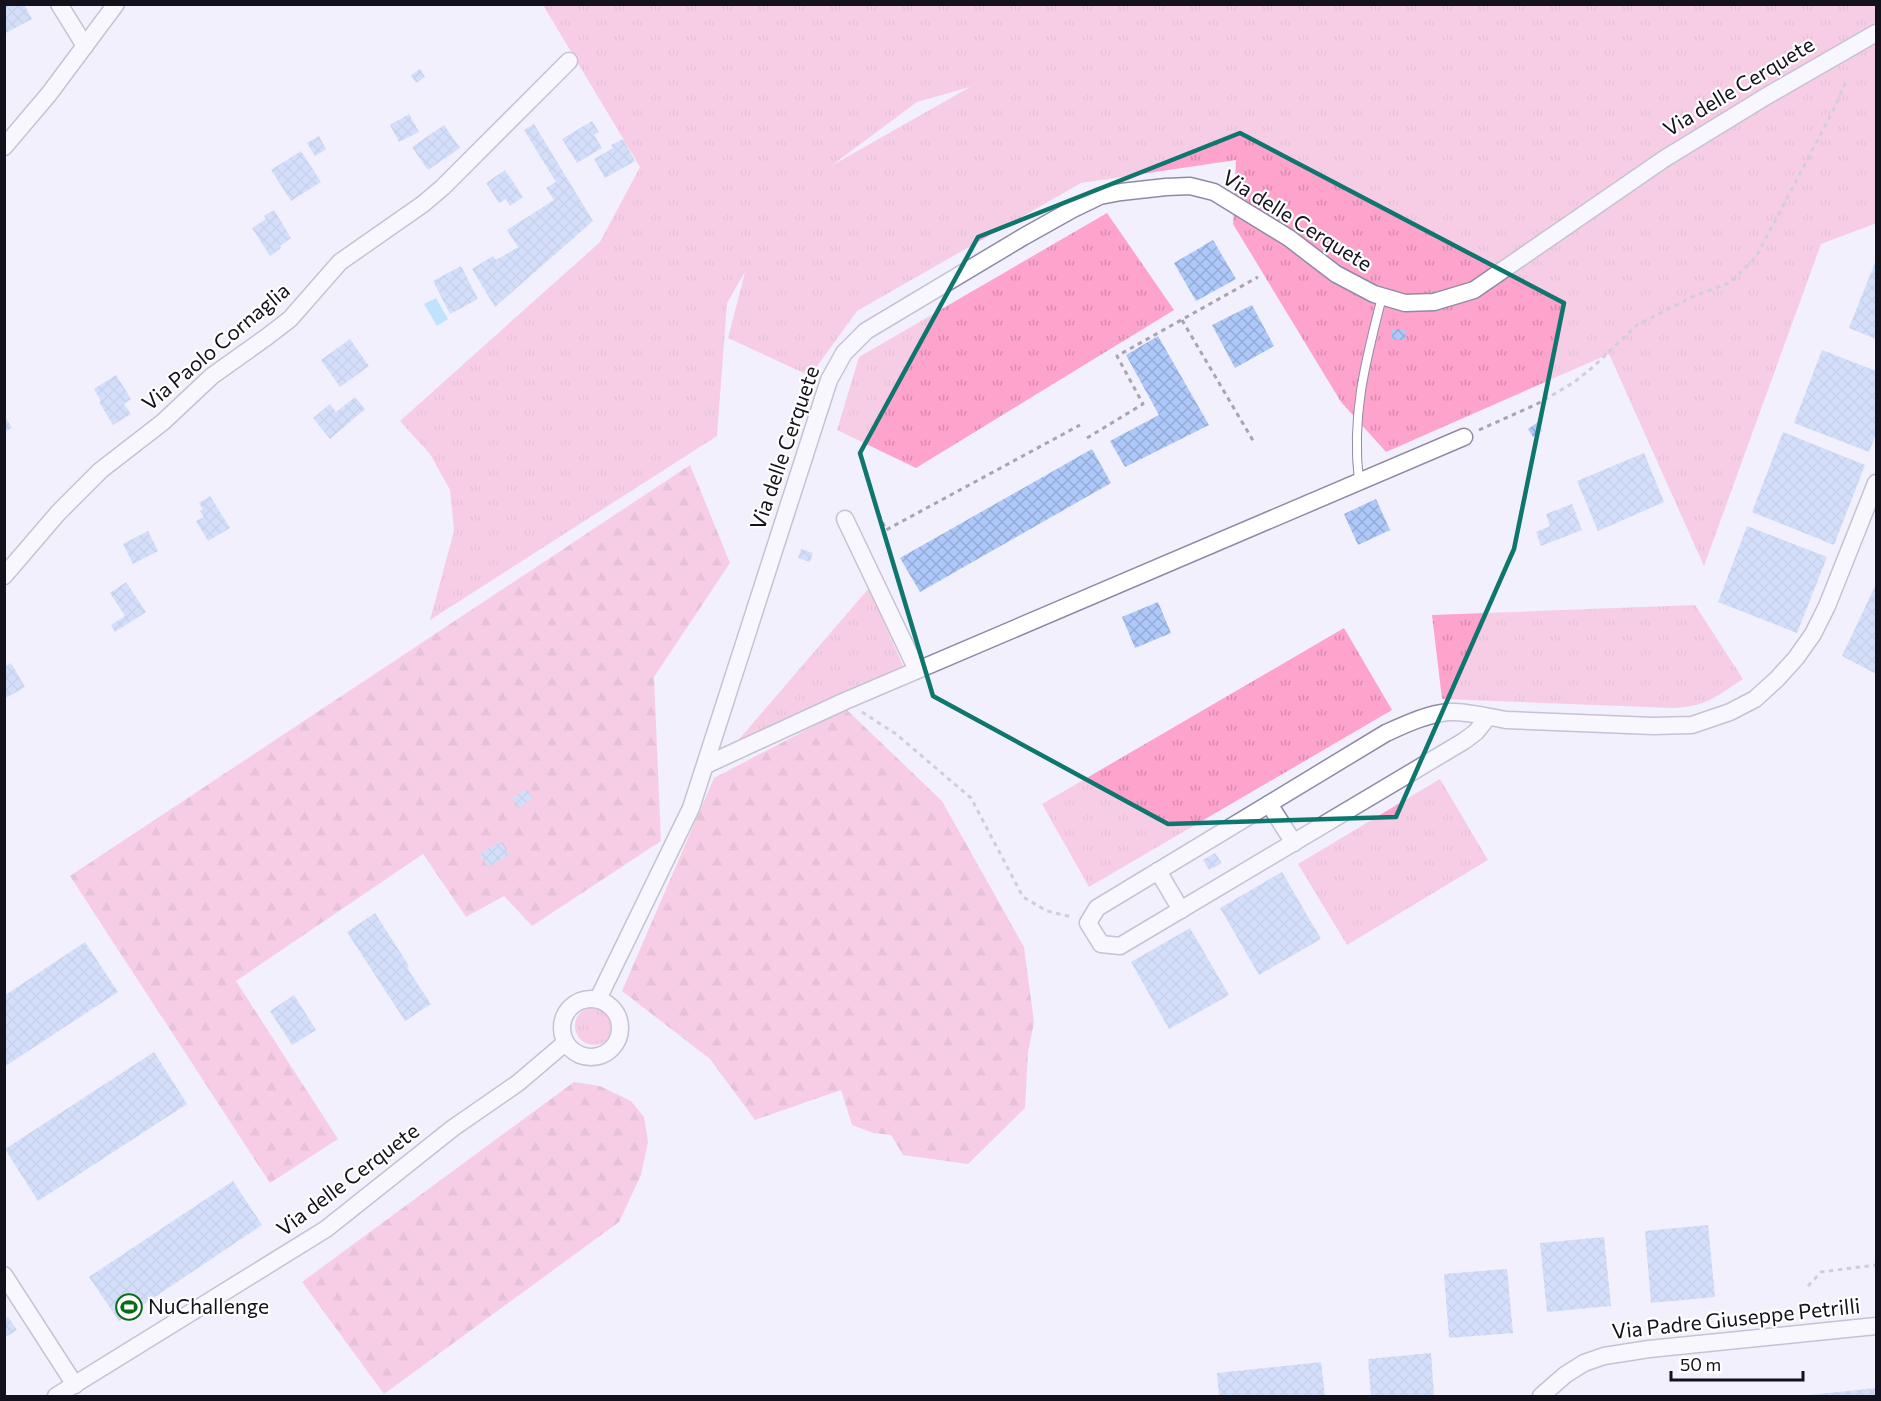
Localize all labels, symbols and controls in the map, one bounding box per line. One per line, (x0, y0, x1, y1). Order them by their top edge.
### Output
street label: Via delle Cerquete (1658, 31, 1818, 141)
street label: Via delle Cerquete (1218, 164, 1377, 276)
street label: Via Paolo Cornaglia (136, 277, 294, 415)
street label: Via delle Cerquete (744, 362, 823, 533)
street label: Via delle Cerquete (271, 1117, 423, 1240)
sports icon: NuChallenge (114, 1292, 144, 1322)
street label: Via Padre Giuseppe Petrilli (1610, 1292, 1861, 1343)
place label: NuChallenge (148, 1293, 269, 1318)
scale bar (1671, 1344, 1803, 1382)
text: 50 m (1680, 1353, 1721, 1375)

